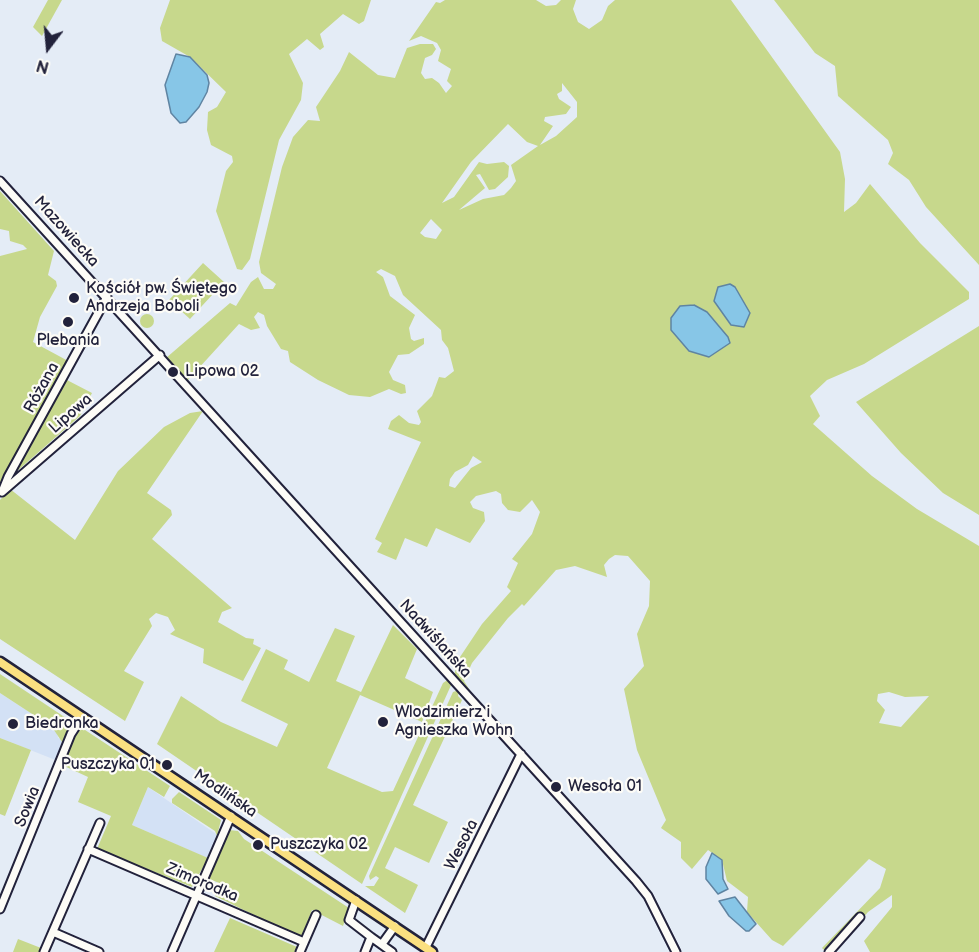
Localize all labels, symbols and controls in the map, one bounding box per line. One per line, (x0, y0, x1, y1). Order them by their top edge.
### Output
north arrow (18, 18, 78, 78)
text: N (34, 55, 51, 77)
street label: Mazowiecka (29, 193, 103, 271)
place label: Kościół pw. Świętego Andrzeja Boboli (86, 279, 237, 317)
marker: Kościół pw. Świętego Andrzeja Boboli (67, 291, 81, 305)
marker: Plebania (61, 315, 75, 329)
place label: Plebania (37, 331, 99, 351)
street label: Różana (20, 359, 64, 417)
place label: Lipowa 02 (185, 362, 259, 382)
marker: Lipowa 02 (166, 365, 180, 379)
street label: Lipowa (45, 390, 97, 438)
street label: Nadwiślańska (395, 596, 475, 682)
place label: Wlodzimierz i Agnieszka Wohn (395, 703, 513, 741)
place label: Biedronka (25, 714, 99, 734)
marker: Wlodzimierz i Agnieszka Wohn (376, 715, 390, 729)
marker: Biedronka (6, 717, 20, 731)
place label: Puszczyka 01 (61, 755, 155, 775)
marker: Puszczyka 01 (160, 758, 174, 772)
street label: Modlińska (190, 766, 260, 822)
place label: Wesoła 01 (568, 777, 642, 797)
marker: Wesoła 01 (549, 780, 563, 794)
street label: Sowia (11, 784, 45, 830)
street label: Wesoła (441, 817, 483, 873)
place label: Puszczyka 02 (270, 835, 368, 855)
marker: Puszczyka 02 (251, 838, 265, 852)
street label: Zimorodka (163, 859, 241, 907)

